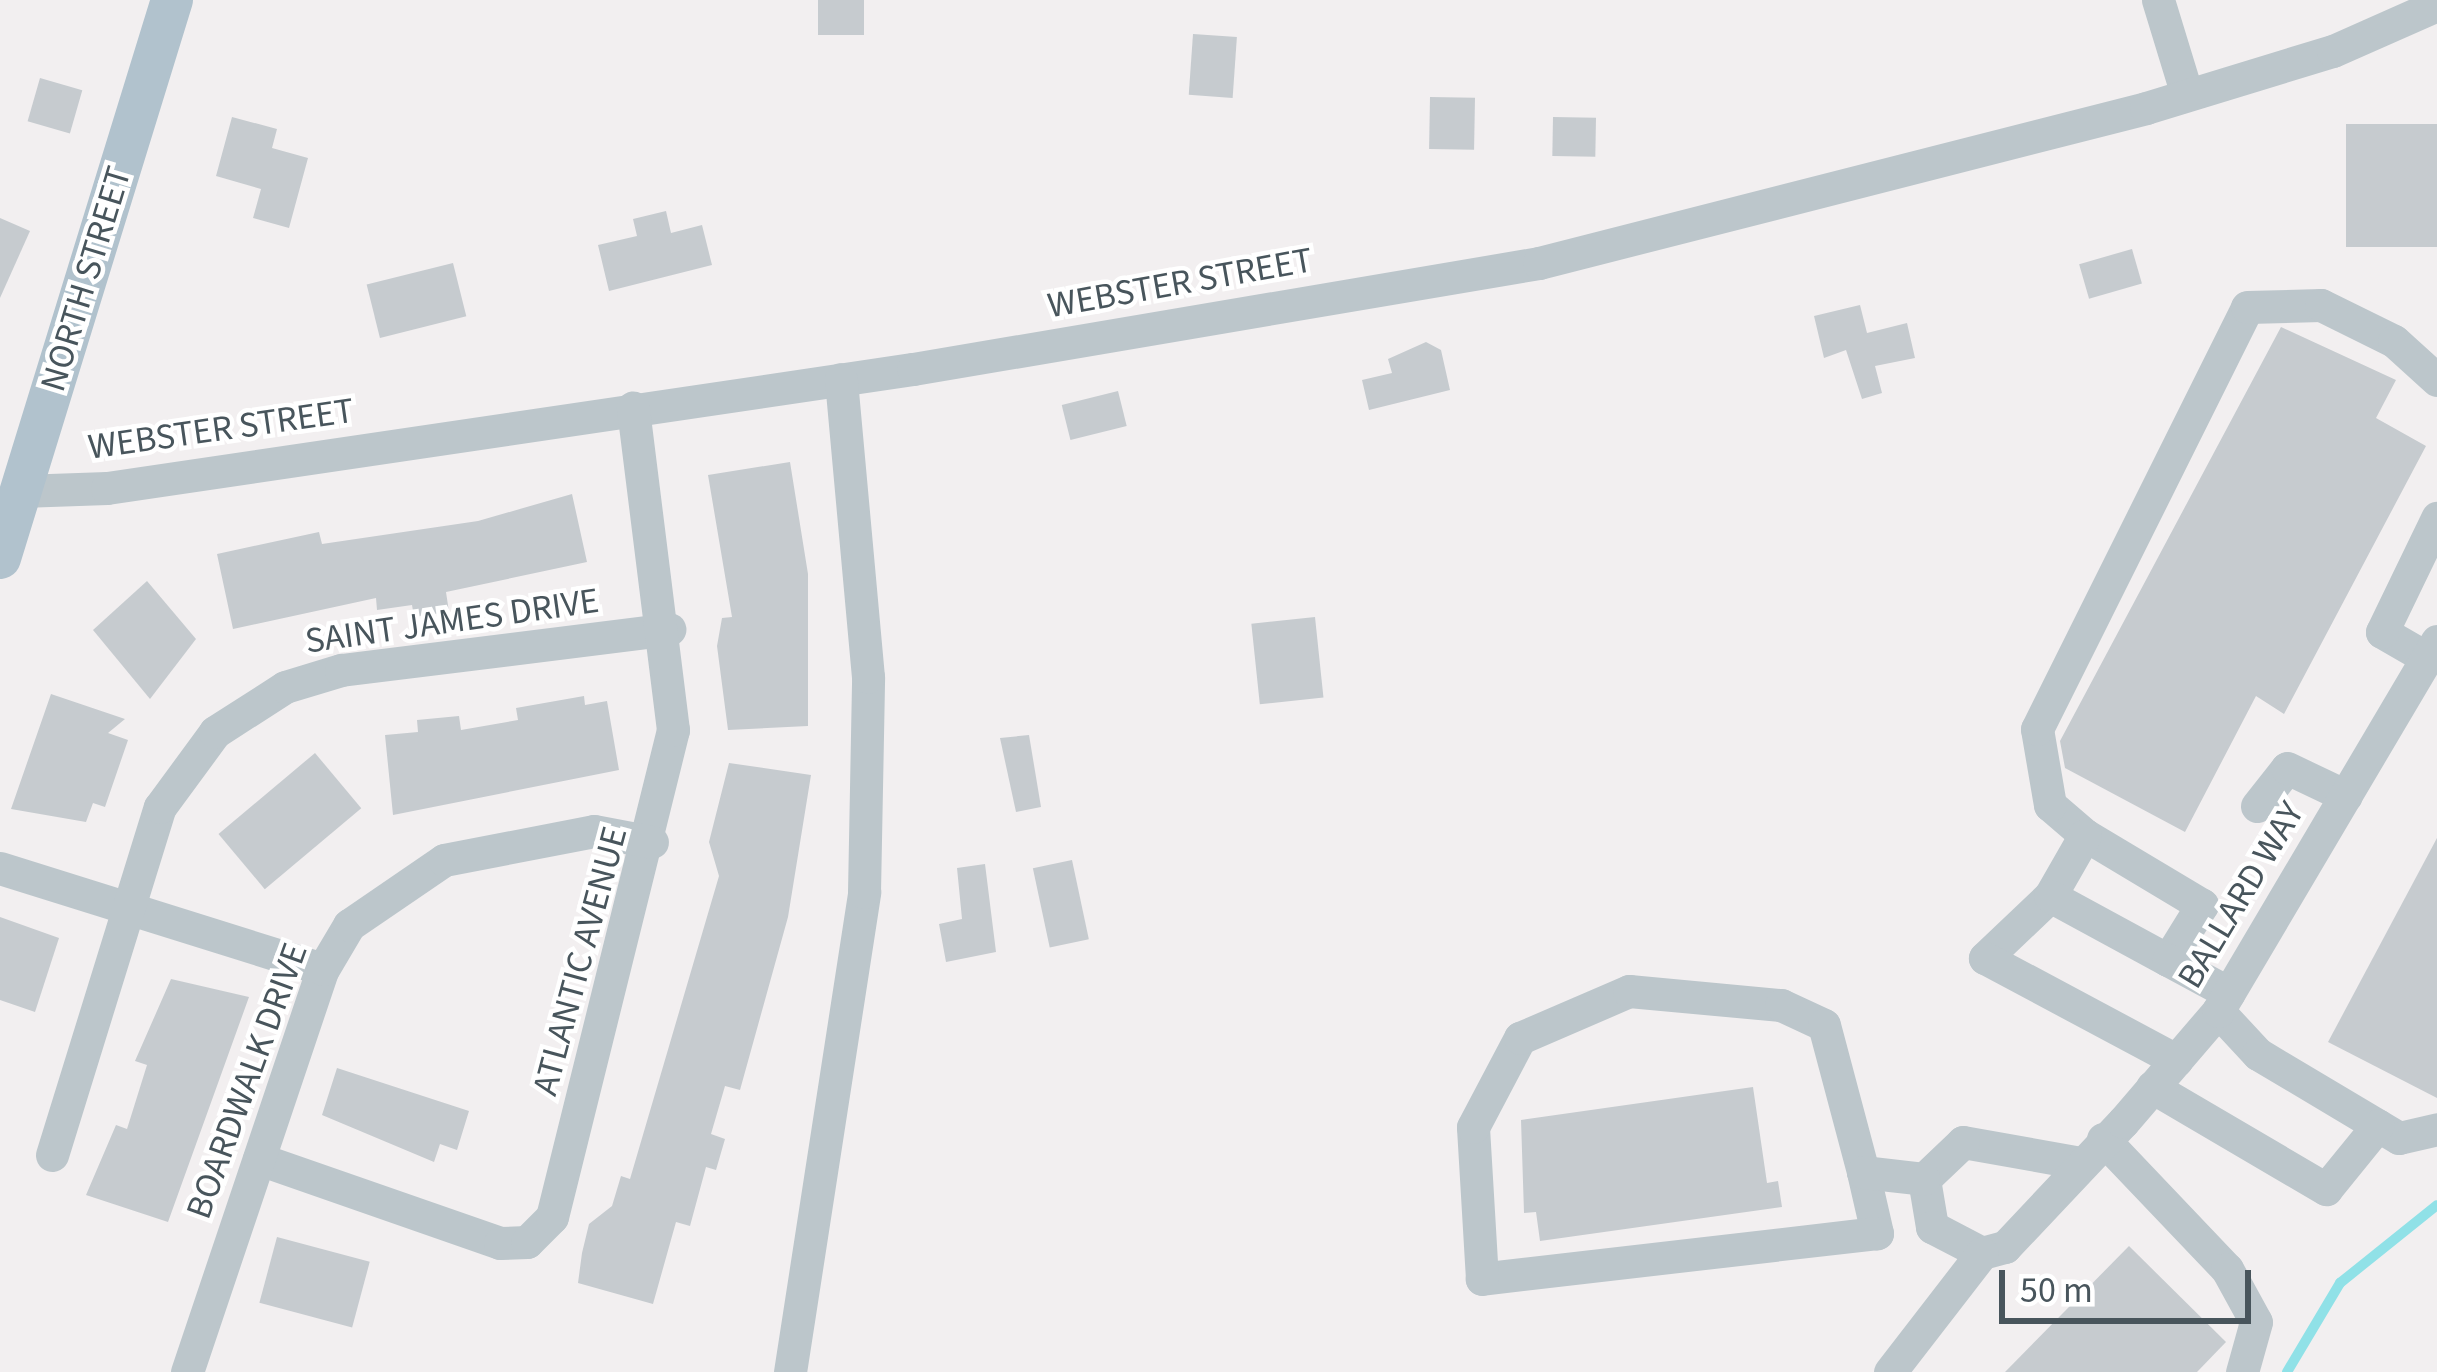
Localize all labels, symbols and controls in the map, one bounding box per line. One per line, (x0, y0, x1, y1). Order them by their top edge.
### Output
street label: NORTH STREET (31, 161, 141, 397)
street label: WEBSTER STREET (1044, 238, 1316, 328)
street label: WEBSTER STREET (85, 389, 357, 469)
street label: SAINT JAMES DRIVE (302, 579, 602, 663)
street label: BALLARD WAY (2168, 794, 2314, 996)
street label: ATLANTIC AVENUE (523, 822, 637, 1100)
street label: BOARDWALK DRIVE (177, 938, 317, 1224)
scale bar (2005, 1246, 2257, 1320)
text: 50 m (2020, 1265, 2093, 1316)

